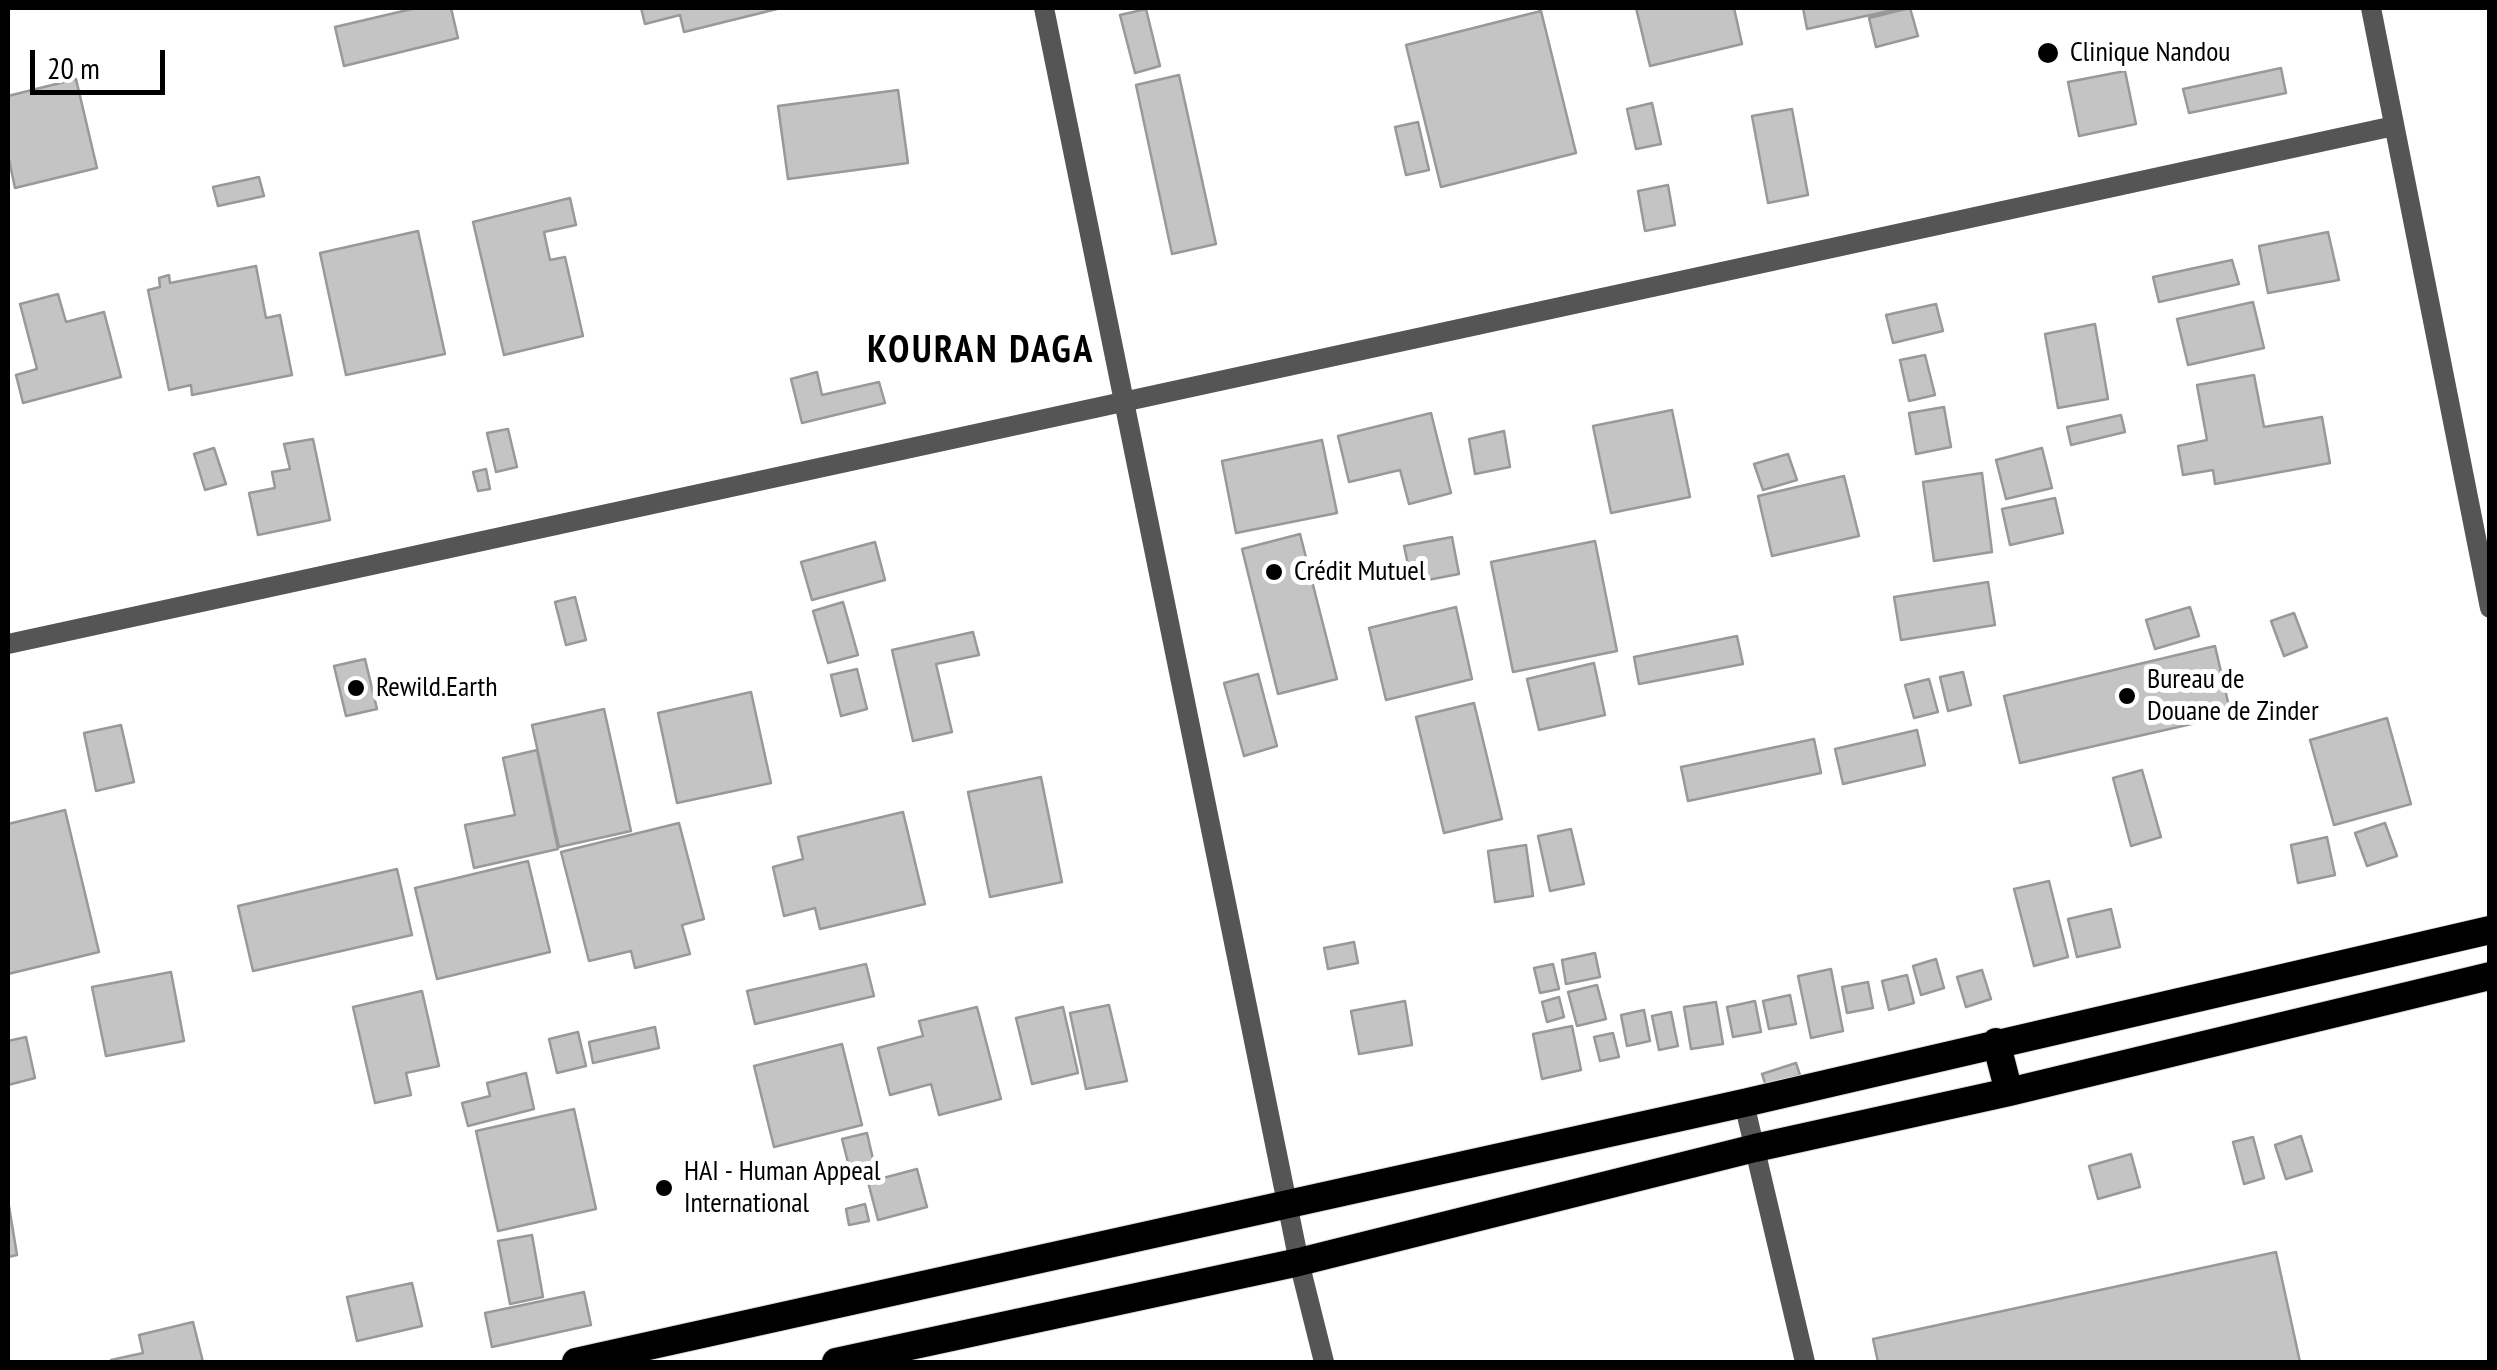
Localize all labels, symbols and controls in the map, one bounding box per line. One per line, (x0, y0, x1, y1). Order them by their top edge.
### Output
scale bar (35, 30, 170, 92)
place label: Clinique Nandou (2070, 36, 2230, 70)
marker: Clinique Nandou (2035, 40, 2061, 66)
text: 20 m (47, 48, 100, 87)
district label: KOURAN DAGA (867, 328, 1095, 374)
place label: Crédit Mutuel (1294, 555, 1425, 589)
marker: Crédit Mutuel (1263, 561, 1285, 583)
place label: Bureau de Douane de Zinder (2147, 663, 2319, 729)
place label: Rewild.Earth (376, 671, 497, 705)
marker: Rewild.Earth (345, 677, 367, 699)
marker: Bureau de Douane de Zinder (2116, 685, 2138, 707)
place label: HAI - Human Appeal International (684, 1155, 881, 1221)
marker: HAI - Human Appeal International (653, 1177, 675, 1199)

